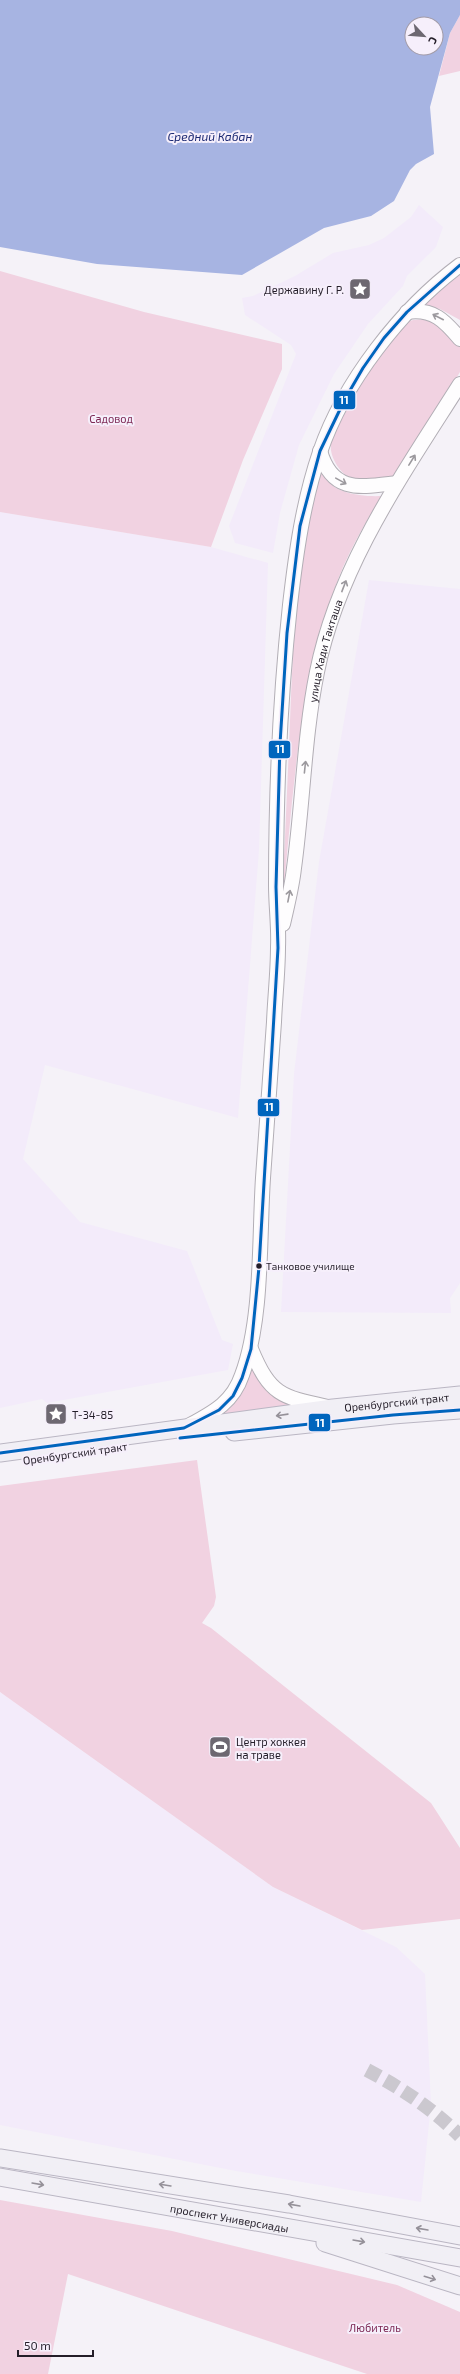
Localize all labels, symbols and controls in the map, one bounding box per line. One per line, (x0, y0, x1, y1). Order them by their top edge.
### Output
north arrow (404, 16, 444, 56)
text: С (426, 35, 441, 47)
water label: Средний Кабан (168, 129, 252, 143)
place icon: Державину Г. Р. (347, 276, 373, 302)
place label: Державину Г. Р. (264, 283, 344, 297)
one-way arrow (432, 313, 444, 320)
line badge: 11 (333, 390, 356, 410)
text: 11 (339, 393, 349, 406)
park label: Садовод (89, 412, 133, 425)
one-way arrow (408, 455, 416, 466)
one-way arrow (335, 478, 347, 486)
one-way arrow (341, 581, 349, 593)
street label: улица Хади Такташа (305, 597, 344, 703)
line badge: 11 (268, 740, 291, 759)
text: 11 (275, 742, 285, 755)
one-way arrow (301, 761, 309, 774)
one-way arrow (285, 890, 293, 903)
line badge: 11 (257, 1098, 280, 1117)
text: 11 (264, 1100, 274, 1113)
place label: Танковое училище (266, 1260, 355, 1273)
marker: Танковое училище (254, 1261, 264, 1271)
street label: Оренбургский тракт (343, 1390, 450, 1413)
place icon: T-34-85 (43, 1401, 69, 1427)
place label: T-34-85 (72, 1408, 113, 1421)
one-way arrow (276, 1411, 289, 1419)
line badge: 11 (308, 1413, 331, 1432)
text: 11 (315, 1416, 325, 1429)
street label: Оренбургский тракт (22, 1439, 129, 1468)
sports icon: Центр хоккея на траве (207, 1734, 233, 1760)
place label: Центр хоккея на траве (236, 1735, 306, 1761)
one-way arrow (31, 2180, 44, 2188)
one-way arrow (159, 2181, 172, 2189)
street label: проспект Универсиады (169, 2201, 290, 2234)
one-way arrow (288, 2201, 301, 2209)
one-way arrow (416, 2225, 429, 2233)
one-way arrow (352, 2237, 365, 2245)
one-way arrow (423, 2275, 436, 2282)
park label: Любитель (349, 2321, 401, 2334)
scale bar (18, 2332, 93, 2358)
text: 50 m (24, 2338, 51, 2352)

